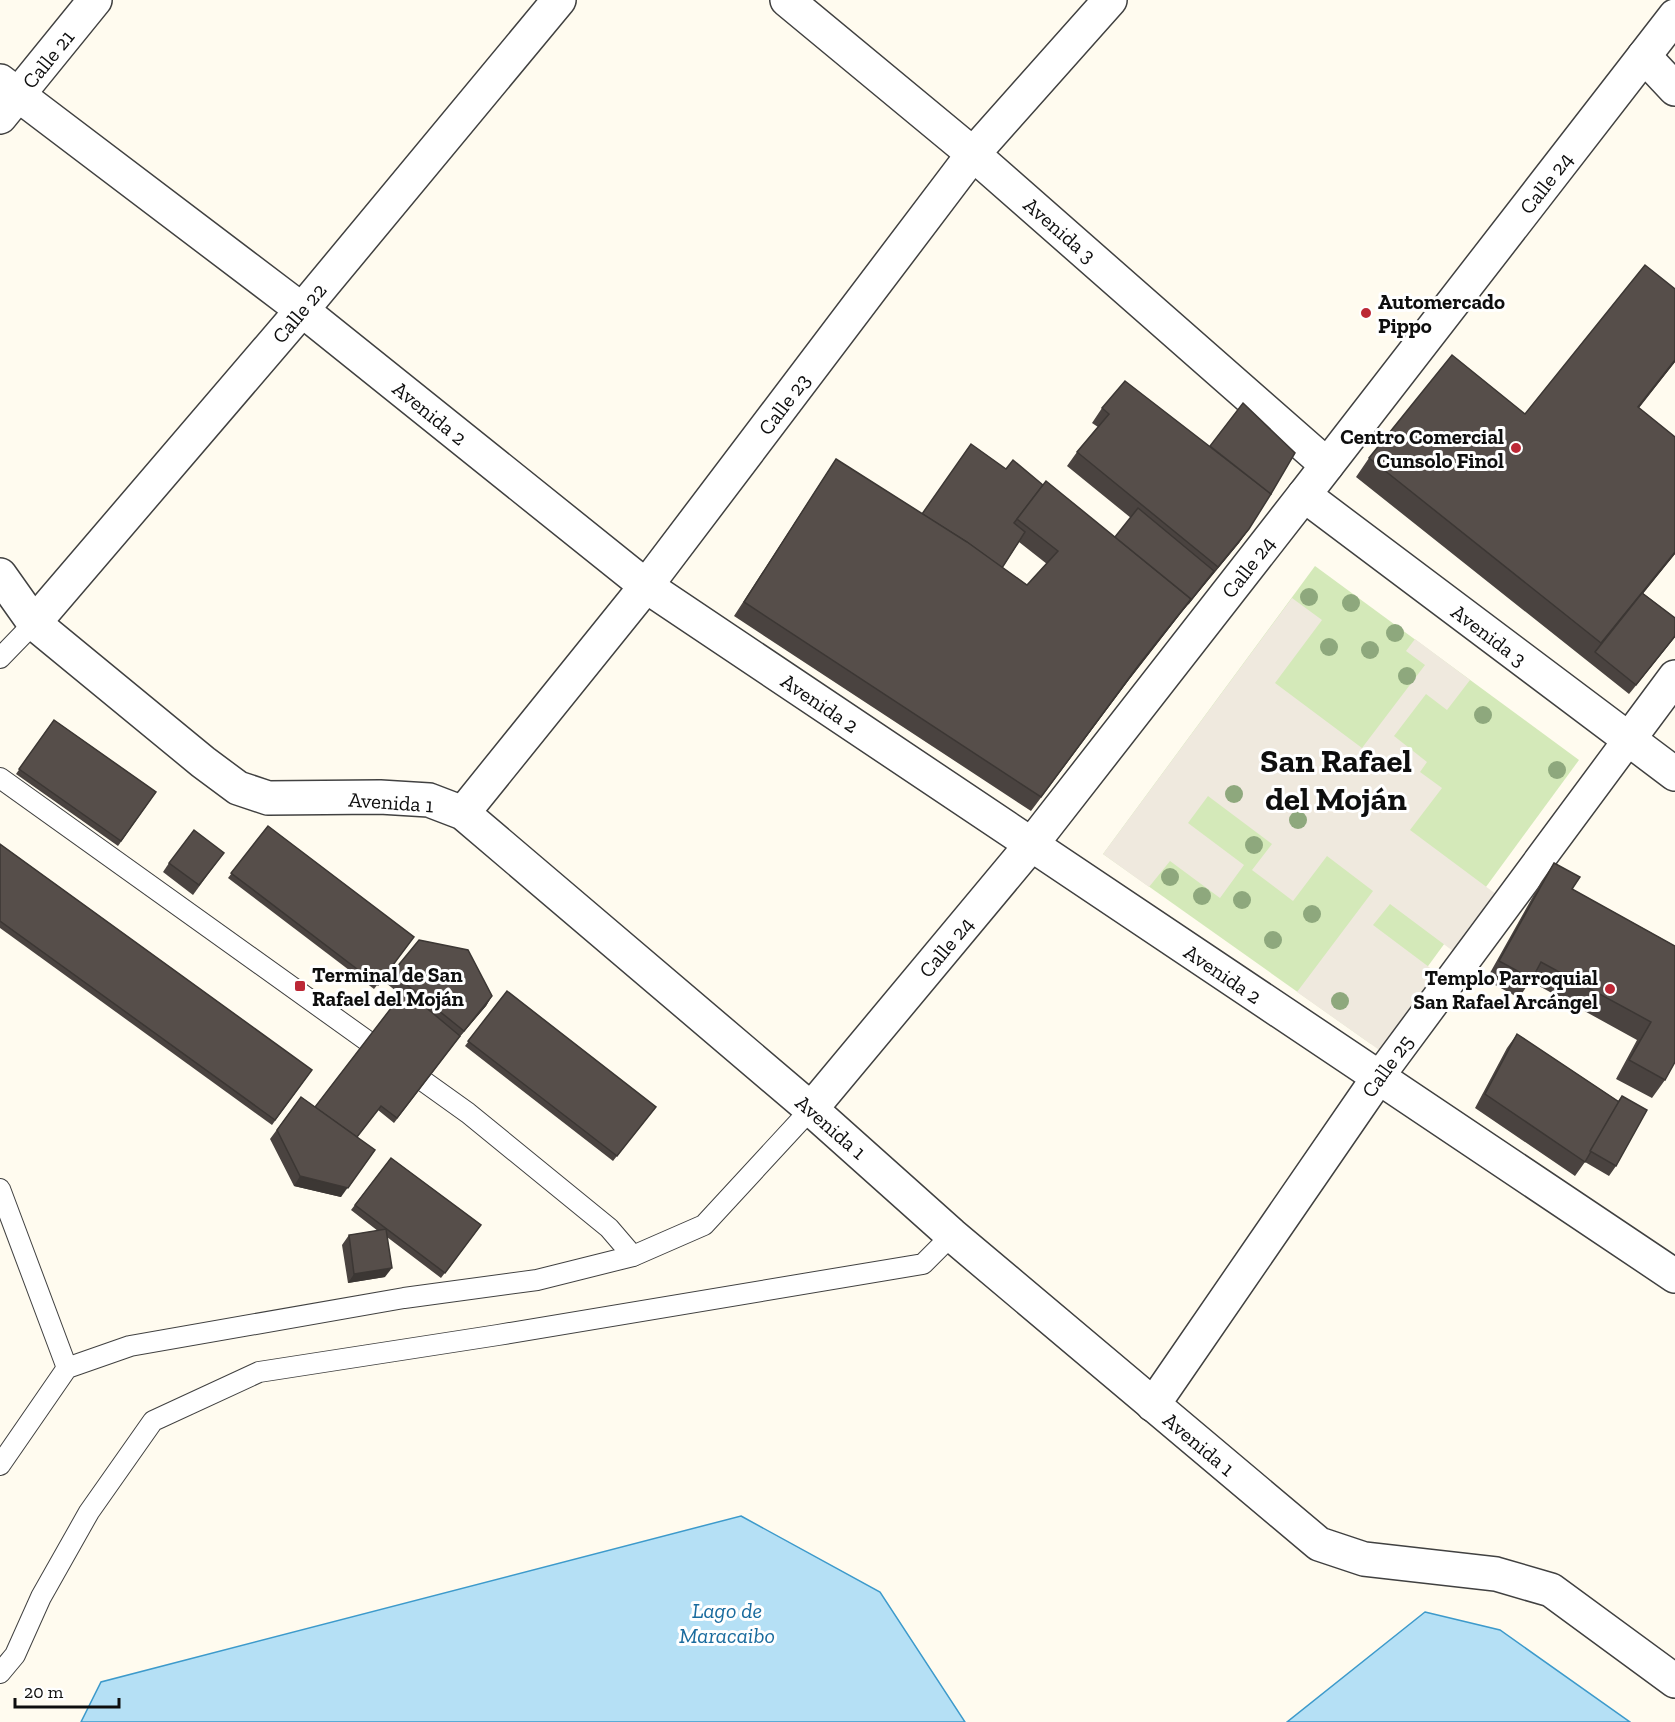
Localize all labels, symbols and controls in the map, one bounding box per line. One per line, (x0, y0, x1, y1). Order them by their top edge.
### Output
street label: Calle 21 (17, 25, 79, 93)
street label: Calle 24 (1514, 147, 1578, 219)
street label: Avenida 3 (1019, 192, 1101, 268)
street label: Calle 22 (267, 278, 331, 348)
place label: Automercado Pippo (1378, 289, 1505, 338)
marker: Automercado Pippo (1359, 306, 1373, 320)
street label: Calle 23 (753, 368, 815, 440)
street label: Avenida 2 (388, 376, 472, 450)
place label: Centro Comercial Cunsolo Finol (1340, 424, 1504, 473)
marker: Centro Comercial Cunsolo Finol (1509, 441, 1523, 455)
street label: Calle 24 (1216, 531, 1280, 603)
street label: Avenida 3 (1447, 599, 1531, 671)
street label: Avenida 2 (777, 668, 863, 738)
district label: San Rafael del Moján (1260, 741, 1412, 818)
street label: Avenida 1 (348, 787, 434, 817)
street label: Calle 24 (913, 912, 979, 982)
street label: Avenida 2 (1180, 939, 1266, 1009)
place label: Terminal de San Rafael del Moján (312, 962, 465, 1011)
place label: Templo Parroquial San Rafael Arcángel (1413, 965, 1598, 1014)
marker: Terminal de San Rafael del Moján (293, 979, 307, 993)
marker: Templo Parroquial San Rafael Arcángel (1603, 982, 1617, 996)
street label: Calle 25 (1356, 1030, 1418, 1102)
street label: Avenida 1 (791, 1090, 871, 1164)
street label: Avenida 1 (1158, 1407, 1240, 1481)
water label: Lago de Maracaibo (679, 1597, 775, 1649)
scale bar (15, 1671, 118, 1709)
text: 20 m (24, 1681, 64, 1703)

